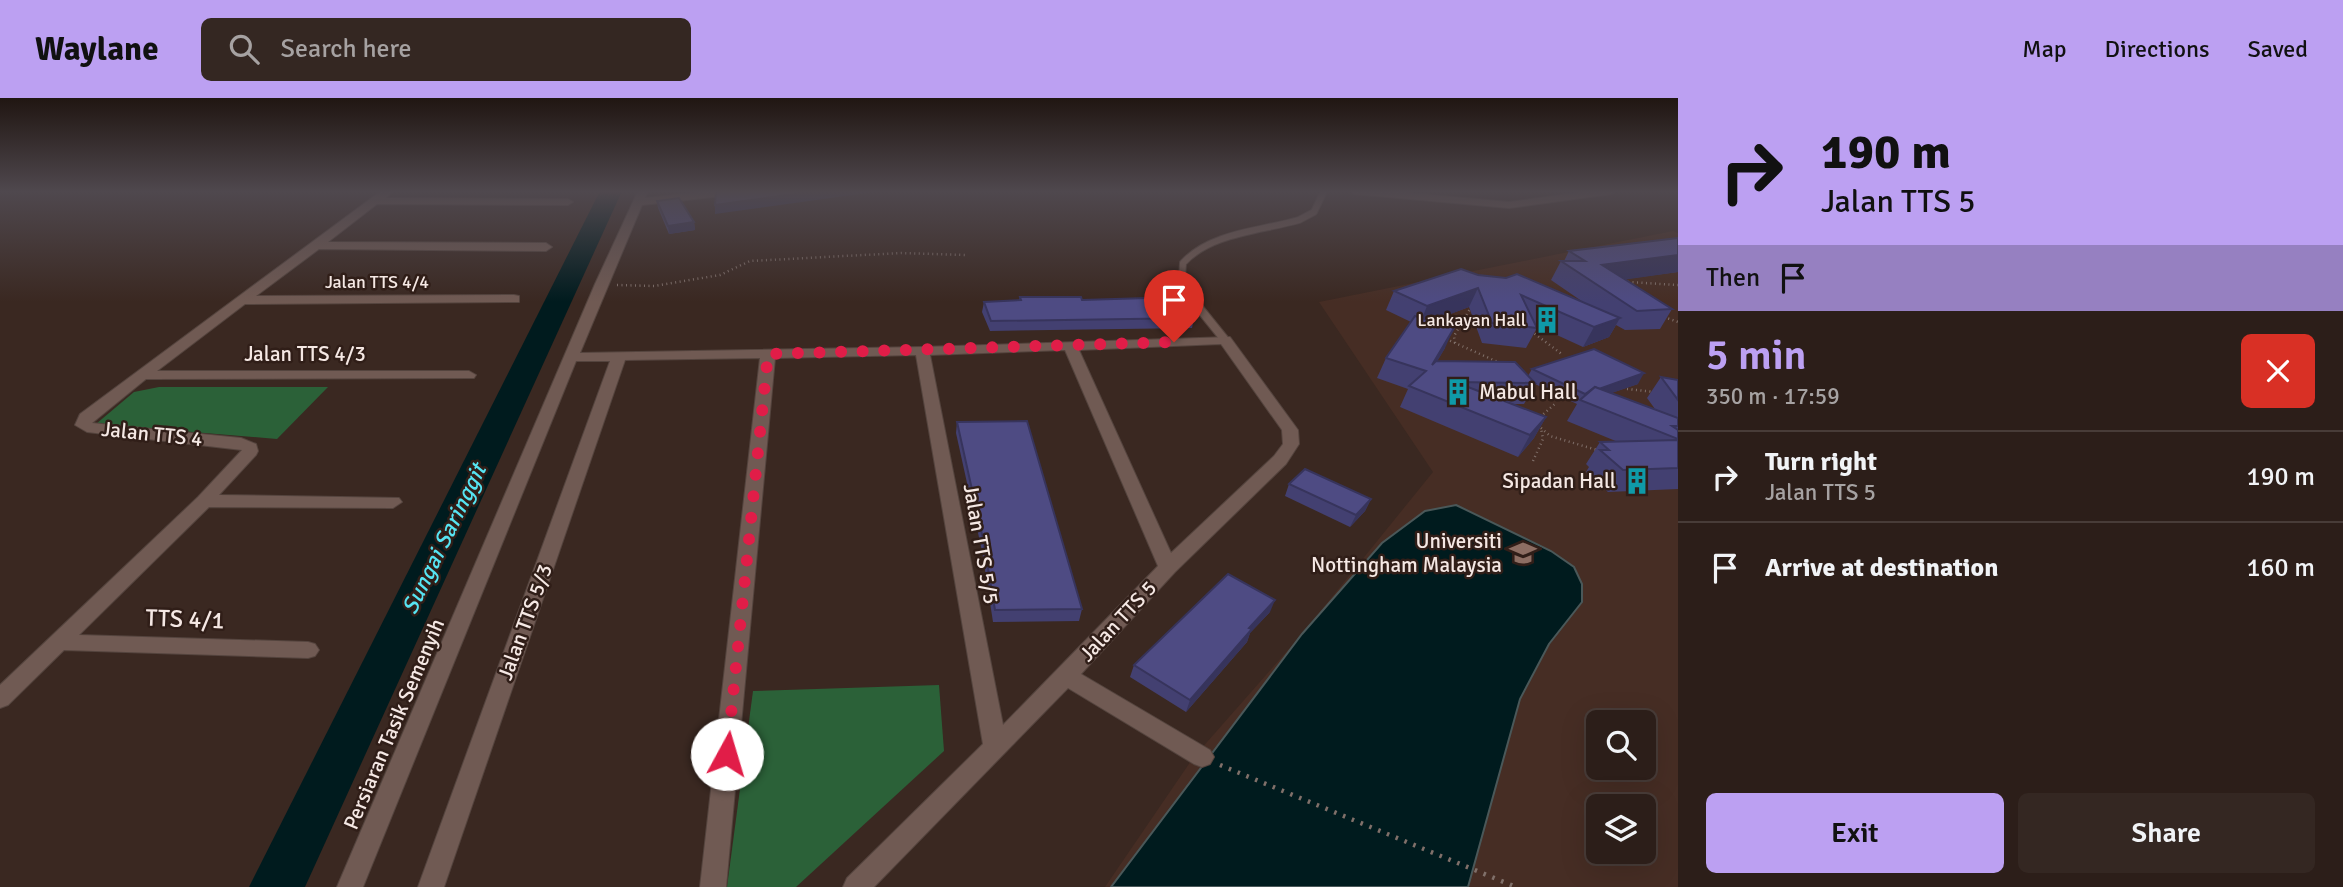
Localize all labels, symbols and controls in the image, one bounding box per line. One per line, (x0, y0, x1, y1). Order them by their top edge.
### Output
search box (201, 18, 691, 81)
text: Waylane (35, 29, 159, 70)
icon: search (225, 30, 263, 68)
text: Search here (281, 33, 412, 65)
text: Map (2022, 34, 2067, 64)
text: Directions (2105, 34, 2210, 64)
text: Saved (2248, 34, 2308, 64)
text: 190 m (1821, 122, 1951, 182)
icon: right (1706, 126, 1797, 217)
text: Jalan TTS 5 (1821, 182, 1975, 221)
icon: arrive (1774, 259, 1812, 297)
text: Then (1706, 262, 1760, 294)
pin (1144, 270, 1204, 342)
street label: Jalan TTS 4/4 (325, 271, 429, 293)
icon: arrive (1155, 281, 1193, 319)
building icon: Lankayan Hall (1532, 305, 1562, 335)
place label: Lankayan Hall (1417, 309, 1526, 331)
text: 5 min (1706, 330, 1807, 381)
button: close (2241, 334, 2315, 408)
street label: Jalan TTS 4/3 (244, 341, 366, 367)
building icon: Mabul Hall (1443, 377, 1473, 407)
place label: Mabul Hall (1479, 379, 1577, 405)
text: 350 m · 17:59 (1706, 382, 1840, 411)
street label: Jalan TTS 4 (100, 416, 204, 452)
text: Turn right (1765, 446, 1877, 478)
water label: Sungai Saringgit (395, 457, 494, 619)
icon: right (1706, 458, 1744, 496)
text: 190 m (2246, 461, 2315, 493)
building icon: Sipadan Hall (1622, 466, 1652, 496)
place label: Sipadan Hall (1502, 468, 1616, 494)
text: Jalan TTS 5 (1765, 478, 1876, 507)
street label: Jalan TTS 5/5 (958, 482, 1004, 606)
place label: Universiti Nottingham Malaysia (1311, 528, 1502, 578)
school or university icon: Universiti Nottingham Malaysia (1508, 538, 1538, 568)
icon: arrive (1706, 549, 1744, 587)
text: Arrive at destination (1765, 552, 1998, 584)
text: 160 m (2246, 552, 2315, 584)
street label: Jalan TTS 5/3 (492, 560, 558, 684)
street label: Jalan TTS 5 (1074, 575, 1162, 667)
street label: TTS 4/1 (145, 603, 225, 635)
street label: Persiaran Tasik Semenyih (338, 615, 450, 833)
map controls (1586, 710, 1656, 864)
button: search (1586, 710, 1656, 780)
position arrow (690, 717, 764, 791)
button: Exit (1706, 793, 2004, 873)
button: Share (2018, 793, 2315, 873)
button: layers (1586, 794, 1656, 864)

